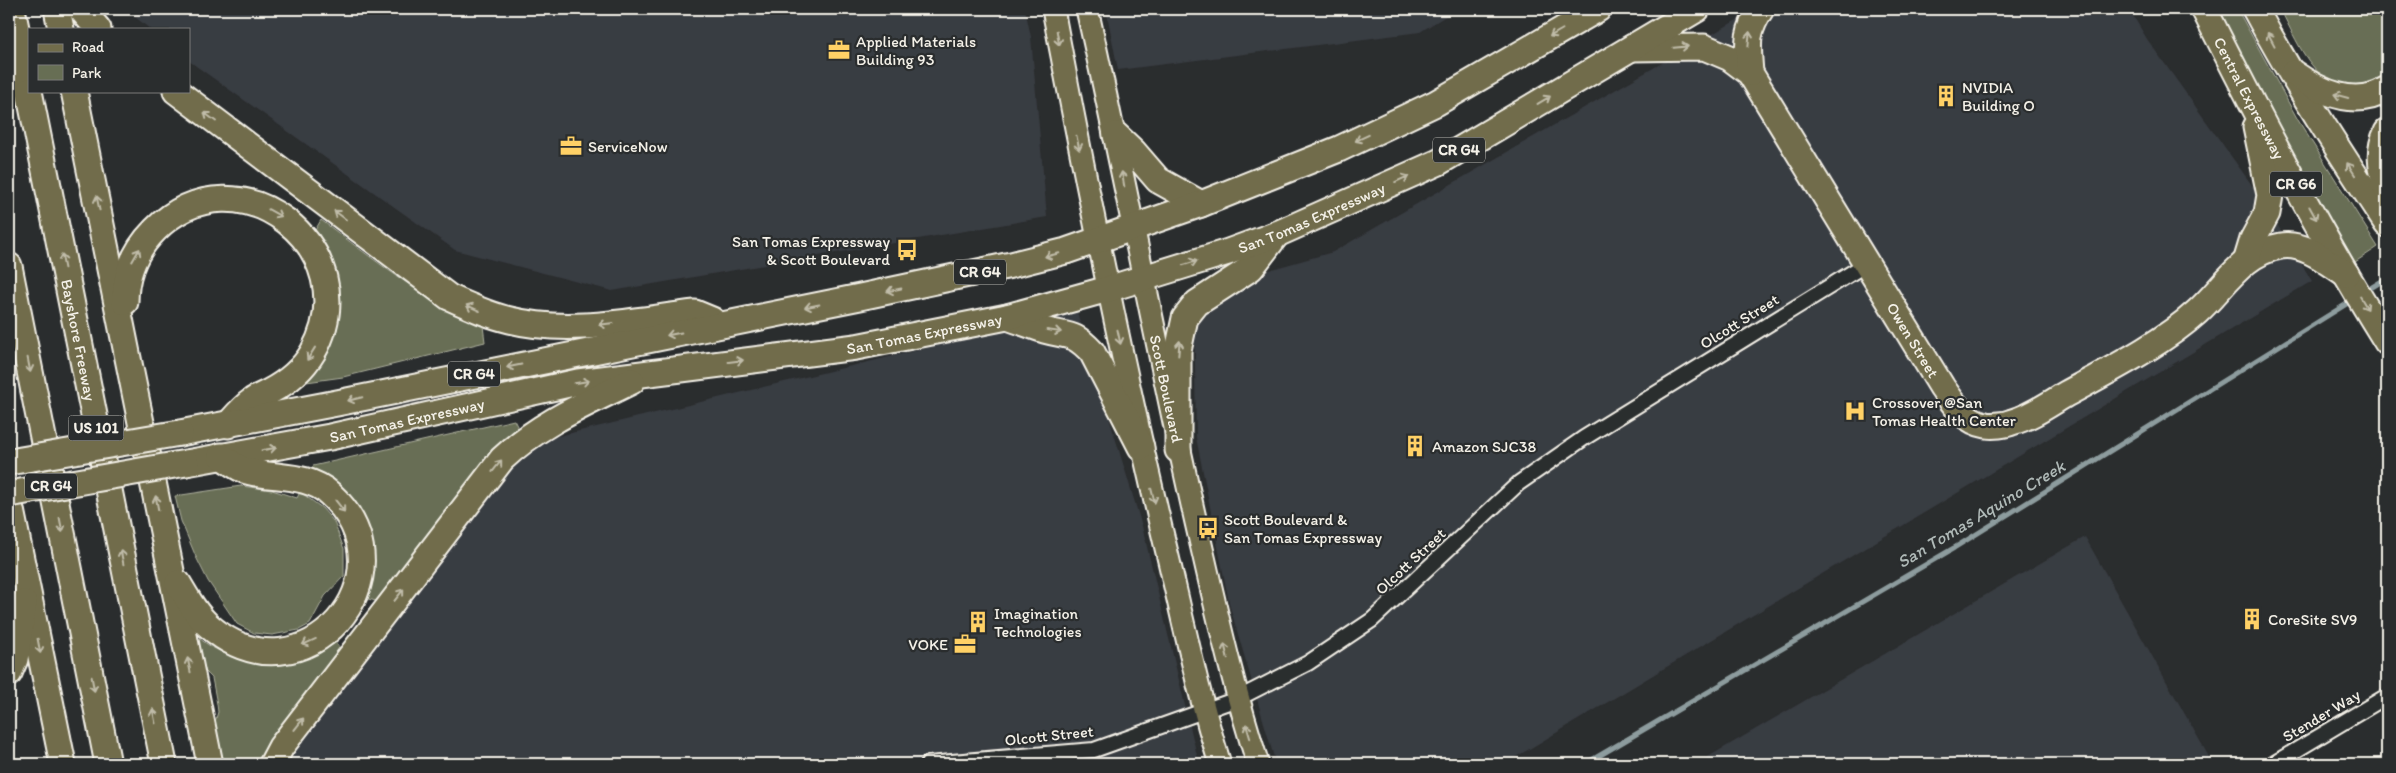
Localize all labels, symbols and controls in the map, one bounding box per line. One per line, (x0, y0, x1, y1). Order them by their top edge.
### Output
legend (28, 28, 190, 92)
one-way arrow (1549, 29, 1563, 39)
one-way arrow (1054, 30, 1064, 46)
one-way arrow (1744, 31, 1753, 47)
one-way arrow (2266, 31, 2276, 46)
place label: Applied Materials Building 93 (856, 32, 976, 69)
street label: Central Expressway (2210, 34, 2289, 163)
office icon: Applied Materials Building 93 (826, 37, 852, 63)
text: Road (72, 38, 105, 56)
one-way arrow (1672, 42, 1688, 52)
text: Park (72, 64, 102, 82)
place label: NVIDIA Building O (1962, 78, 2035, 115)
building icon: NVIDIA Building O (1933, 83, 1959, 109)
one-way arrow (2333, 91, 2349, 100)
one-way arrow (1536, 95, 1551, 105)
one-way arrow (204, 112, 217, 123)
office icon: ServiceNow (558, 133, 584, 159)
one-way arrow (1355, 134, 1370, 143)
one-way arrow (1073, 135, 1083, 151)
place label: ServiceNow (588, 137, 668, 156)
road number: CR G4 (1433, 138, 1485, 162)
one-way arrow (2346, 162, 2356, 176)
one-way arrow (1118, 172, 1128, 188)
road number: CR G6 (2270, 172, 2322, 196)
one-way arrow (1394, 174, 1409, 184)
street label: San Tomas Expressway (1235, 178, 1388, 258)
one-way arrow (93, 196, 102, 212)
one-way arrow (2308, 205, 2318, 220)
one-way arrow (268, 208, 283, 218)
one-way arrow (333, 210, 347, 220)
place label: San Tomas Expressway & Scott Boulevard (732, 232, 890, 269)
bus stop icon: San Tomas Expressway & Scott Boulevard (894, 237, 920, 263)
one-way arrow (132, 248, 142, 263)
one-way arrow (1045, 251, 1061, 260)
one-way arrow (57, 253, 67, 269)
one-way arrow (1182, 258, 1198, 268)
road number: CR G4 (954, 260, 1006, 284)
street label: Bayshore Freeway (57, 278, 100, 403)
one-way arrow (886, 285, 902, 295)
street label: Olcott Street (1696, 290, 1782, 353)
one-way arrow (2359, 296, 2369, 310)
street label: Owen Street (1882, 299, 1943, 381)
one-way arrow (805, 302, 821, 311)
one-way arrow (466, 303, 481, 312)
street label: San Tomas Expressway (845, 309, 1004, 358)
one-way arrow (598, 319, 614, 329)
one-way arrow (1046, 326, 1062, 336)
one-way arrow (1115, 328, 1124, 344)
one-way arrow (666, 330, 682, 339)
street label: Scott Boulevard (1146, 333, 1187, 445)
one-way arrow (1174, 341, 1183, 357)
one-way arrow (306, 346, 316, 360)
one-way arrow (728, 356, 744, 366)
one-way arrow (24, 357, 34, 373)
road number: CR G4 (448, 362, 500, 386)
one-way arrow (507, 362, 523, 371)
one-way arrow (574, 376, 590, 386)
place label: Crossover @San Tomas Health Center (1872, 393, 2016, 430)
street label: San Tomas Expressway (328, 394, 487, 447)
one-way arrow (348, 395, 364, 404)
hospital icon: Crossover @San Tomas Health Center (1842, 398, 1868, 424)
road number: US 101 (68, 416, 124, 440)
building icon: Amazon SJC38 (1402, 433, 1428, 459)
place label: Amazon SJC38 (1432, 437, 1536, 456)
one-way arrow (261, 443, 277, 453)
water label: San Tomas Aquino Creek (1893, 454, 2070, 573)
one-way arrow (491, 460, 502, 473)
road number: CR G4 (25, 474, 77, 498)
one-way arrow (1149, 487, 1158, 503)
one-way arrow (151, 495, 161, 511)
one-way arrow (335, 499, 346, 512)
place label: Scott Boulevard & San Tomas Expressway (1224, 510, 1382, 547)
bus stop icon: Scott Boulevard & San Tomas Expressway (1195, 515, 1221, 541)
one-way arrow (57, 516, 66, 532)
street label: Olcott Street (1371, 524, 1449, 599)
one-way arrow (117, 550, 126, 566)
one-way arrow (393, 589, 404, 602)
place label: Imagination Technologies (994, 604, 1082, 641)
building icon: CoreSite SV9 (2239, 606, 2265, 632)
building icon: Imagination Technologies (965, 609, 991, 635)
place label: CoreSite SV9 (2268, 610, 2358, 629)
office icon: VOKE (952, 631, 978, 657)
place label: VOKE (908, 635, 948, 654)
one-way arrow (35, 637, 44, 653)
one-way arrow (302, 638, 317, 648)
one-way arrow (1221, 644, 1230, 660)
one-way arrow (184, 658, 193, 674)
one-way arrow (88, 676, 98, 692)
street label: Stender Way (2279, 685, 2364, 746)
one-way arrow (149, 709, 158, 725)
one-way arrow (293, 718, 304, 731)
street label: Olcott Street (1004, 721, 1094, 750)
one-way arrow (1242, 724, 1252, 740)

